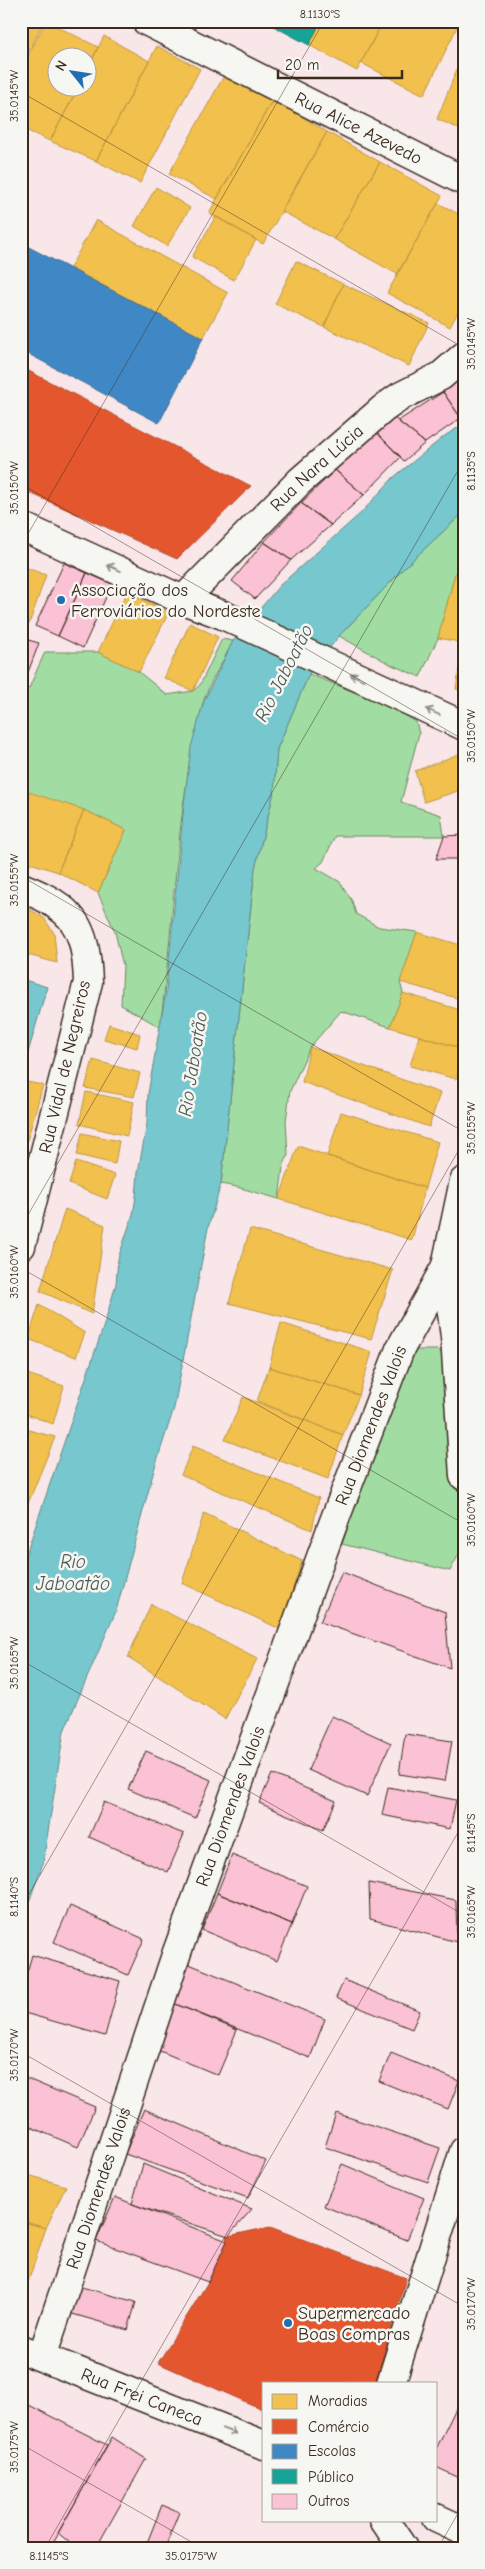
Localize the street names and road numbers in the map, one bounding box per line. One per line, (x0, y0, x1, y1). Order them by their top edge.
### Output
street label: Rua Alice Azevedo (291, 87, 426, 169)
street label: Rua Nara Lúcia (266, 420, 368, 516)
street label: Rua Vidal de Negreiros (35, 979, 95, 1155)
street label: Rua Diomendes Valois (331, 1343, 411, 1508)
street label: Rua Diomendes Valois (191, 1723, 269, 1889)
street label: Rua Diomendes Valois (62, 2105, 135, 2272)
street label: Rua Frei Caneca (78, 2363, 206, 2430)

